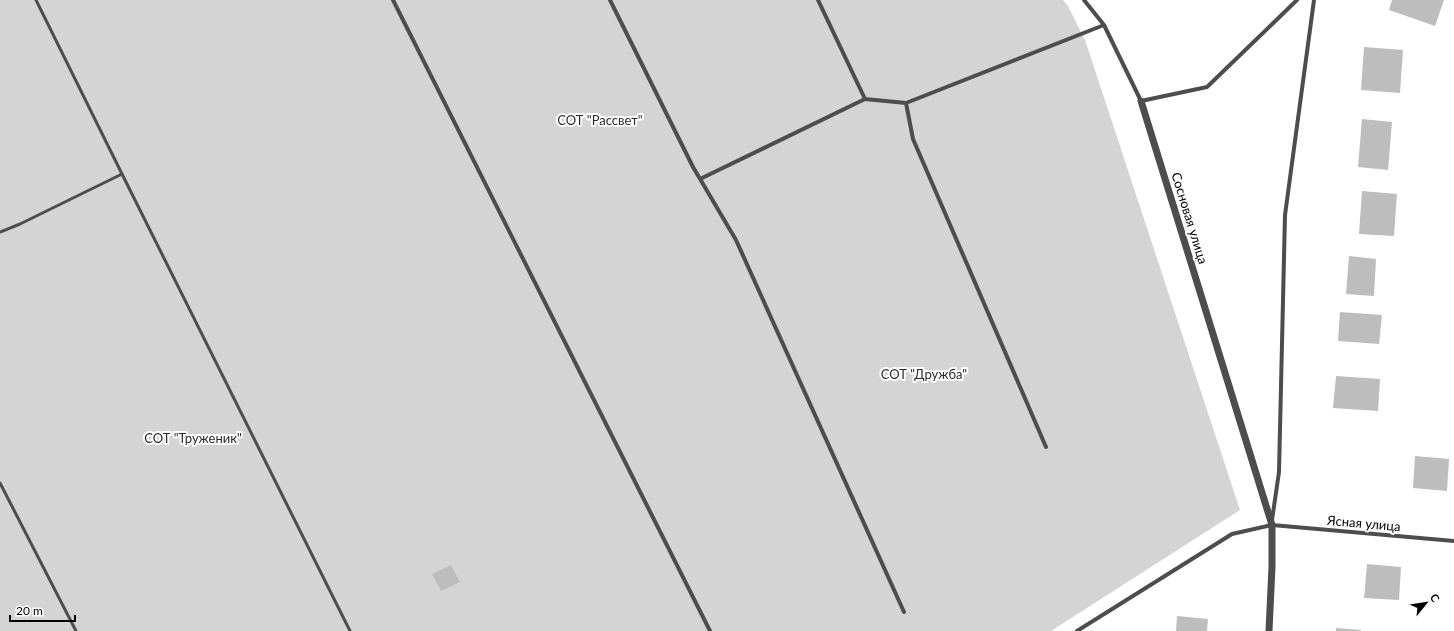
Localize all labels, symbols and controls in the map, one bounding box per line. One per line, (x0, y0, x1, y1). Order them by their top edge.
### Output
park label: СОТ "Рассвет" (557, 112, 643, 128)
street label: Сосновая улица (1168, 170, 1212, 266)
park label: СОТ "Дружба" (881, 366, 967, 382)
park label: СОТ "Труженик" (144, 430, 242, 446)
street label: Ясная улица (1326, 512, 1401, 534)
north arrow (1406, 583, 1446, 623)
text: С (1428, 591, 1443, 605)
scale bar (10, 597, 75, 623)
text: 20 m (16, 603, 43, 618)

